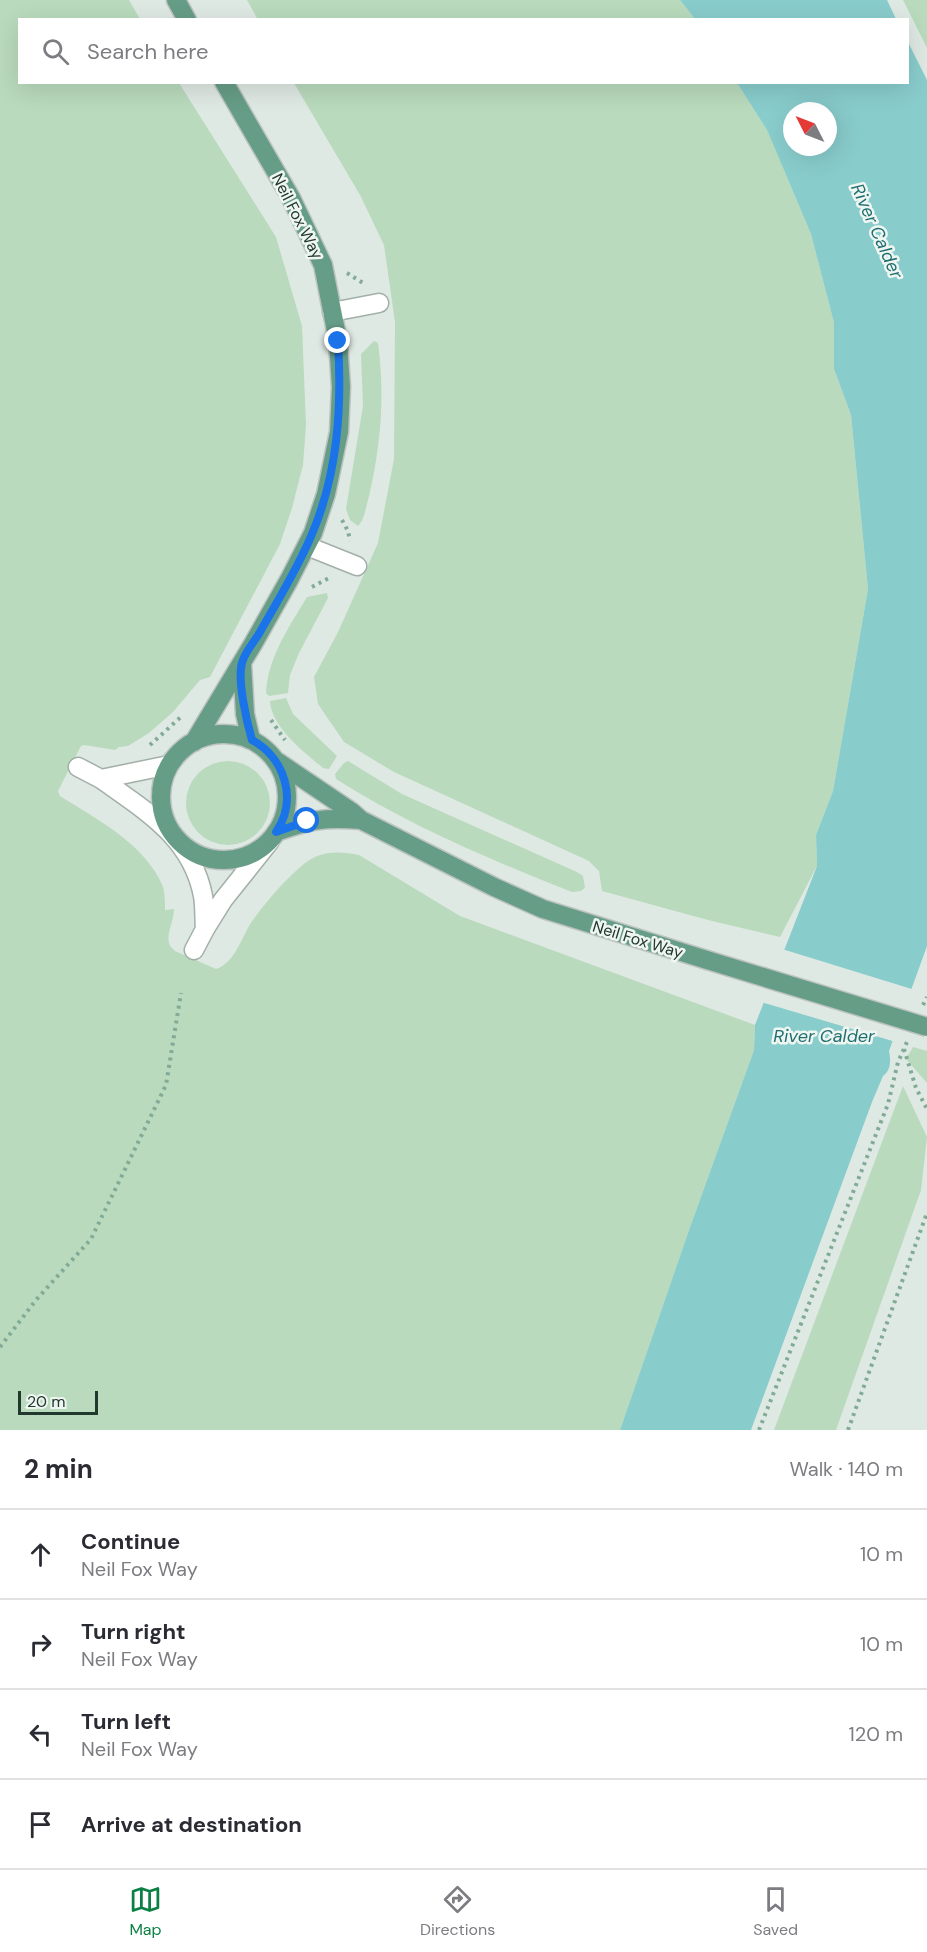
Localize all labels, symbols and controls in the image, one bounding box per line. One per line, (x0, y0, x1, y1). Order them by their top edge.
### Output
search box (18, 18, 909, 84)
icon: search (39, 35, 72, 68)
text: Search here (87, 37, 208, 66)
north arrow (783, 102, 837, 156)
street label: Neil Fox Way (267, 170, 328, 263)
water label: River Calder (845, 180, 909, 283)
route end (324, 327, 350, 353)
route start (293, 807, 319, 833)
street label: Neil Fox Way (590, 916, 686, 963)
water label: River Calder (773, 1024, 876, 1048)
scale bar (18, 1388, 98, 1416)
text: 20 m (27, 1391, 66, 1412)
text: 2 min (24, 1452, 93, 1486)
text: Walk · 140 m (789, 1456, 903, 1482)
text: Continue (81, 1527, 180, 1556)
icon: ahead (24, 1538, 57, 1571)
text: 10 m (860, 1541, 903, 1567)
text: Neil Fox Way (81, 1556, 198, 1582)
text: Turn right (81, 1617, 186, 1646)
icon: right (24, 1628, 57, 1661)
text: 10 m (860, 1631, 903, 1657)
text: Neil Fox Way (81, 1646, 198, 1672)
text: Turn left (81, 1707, 171, 1736)
icon: left (24, 1718, 57, 1751)
text: 120 m (849, 1721, 903, 1747)
text: Neil Fox Way (81, 1736, 198, 1762)
icon: arrive (24, 1808, 57, 1841)
text: Arrive at destination (81, 1810, 302, 1839)
tab: Map (129, 1883, 162, 1940)
tab: Directions (420, 1883, 495, 1940)
tab: Saved (753, 1883, 798, 1940)

